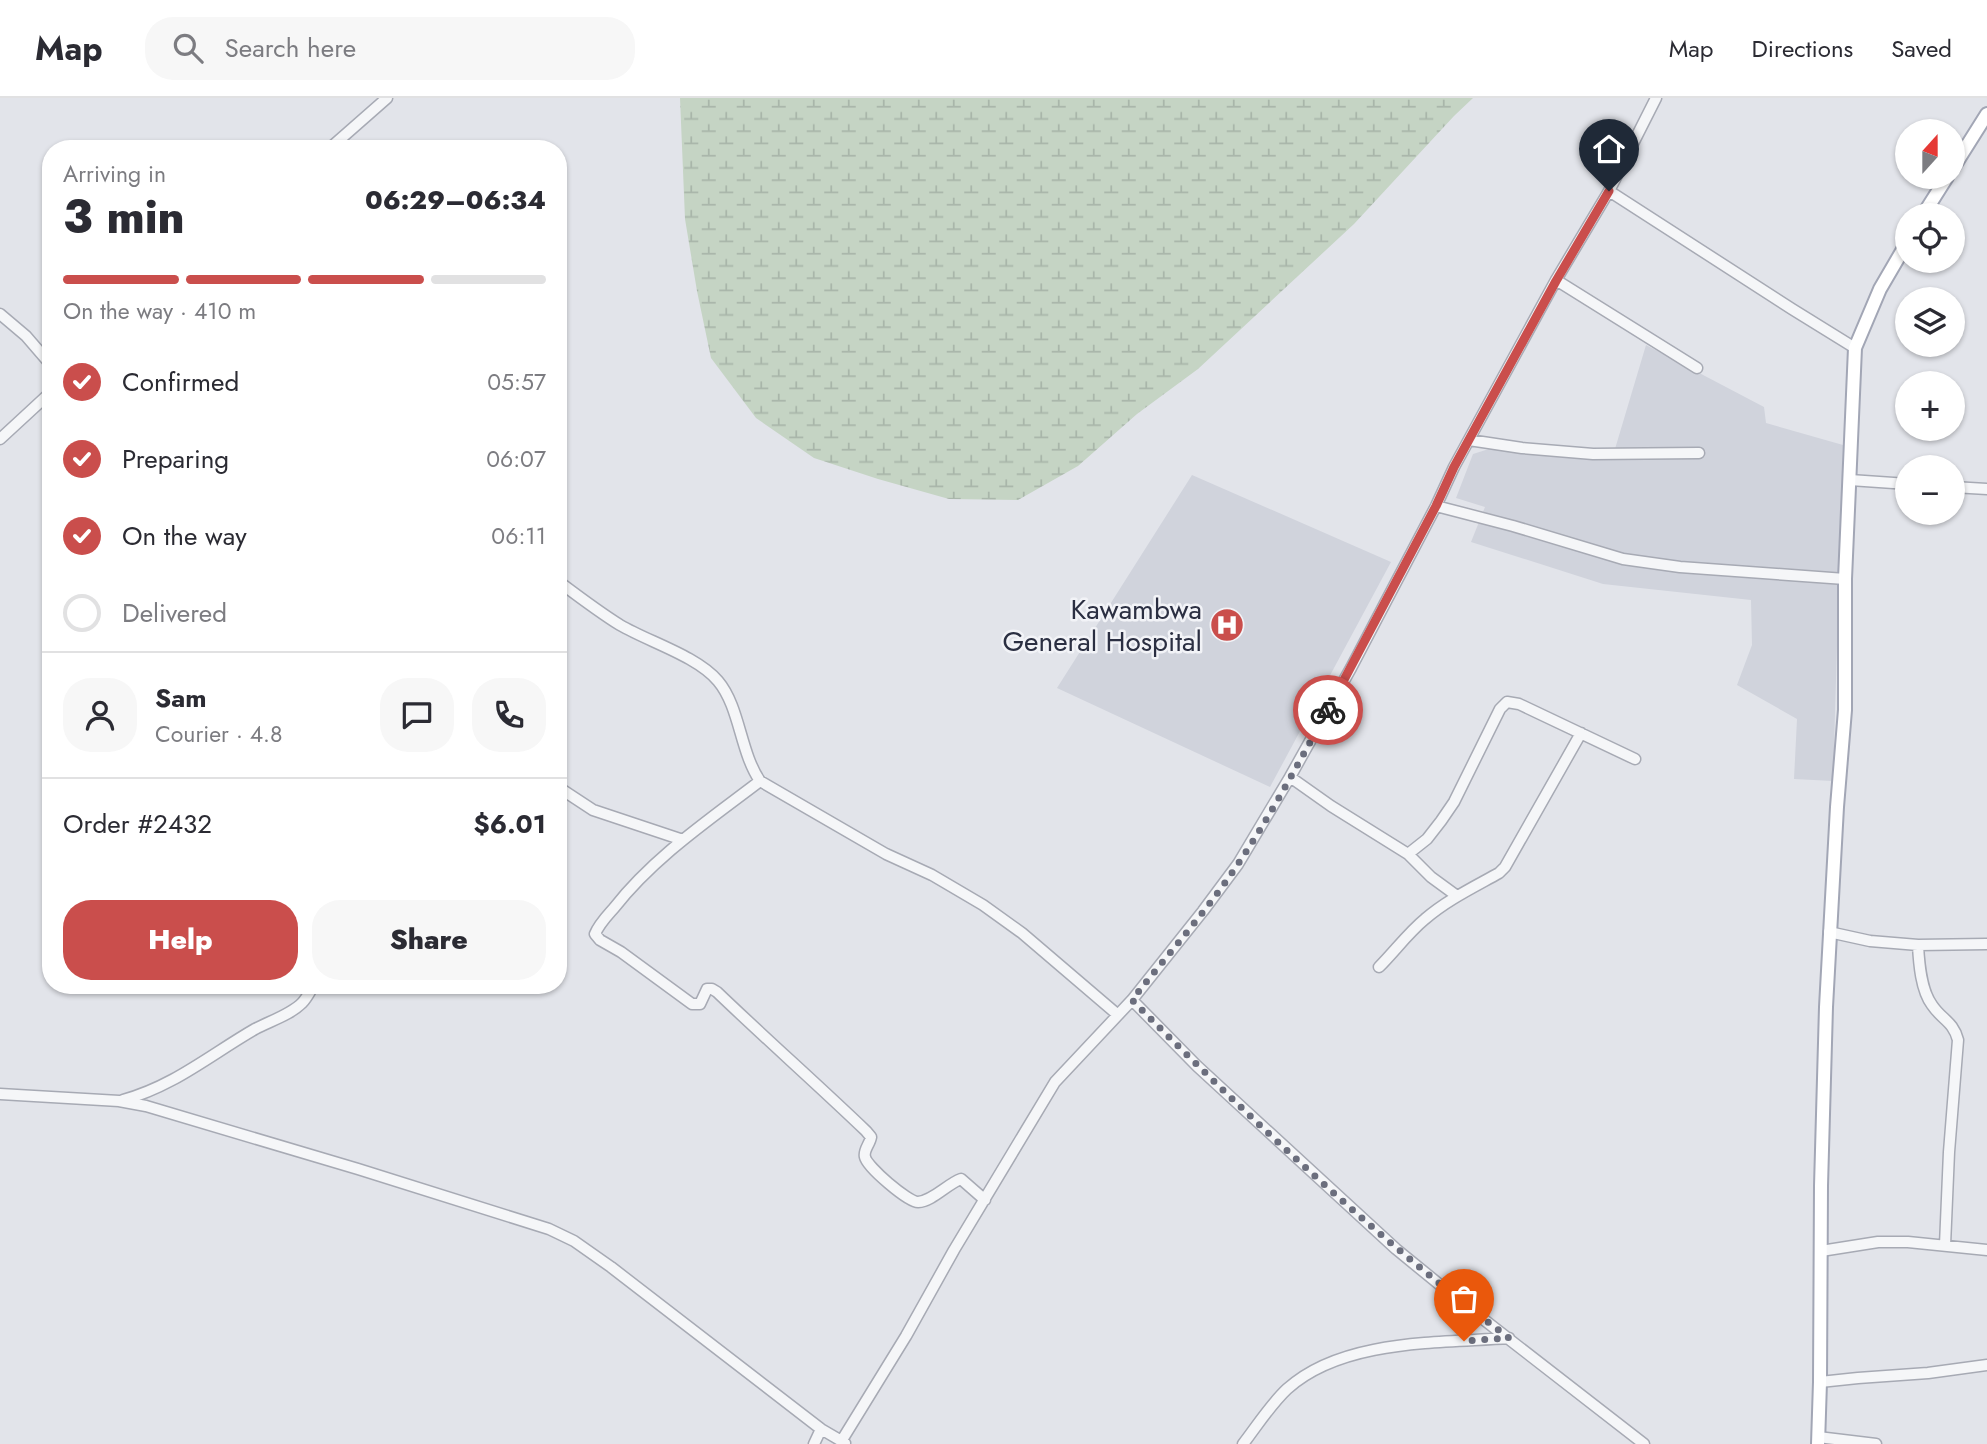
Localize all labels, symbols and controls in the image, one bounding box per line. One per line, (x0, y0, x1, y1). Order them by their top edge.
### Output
search box (145, 17, 635, 80)
text: Map (35, 25, 103, 72)
icon: search (169, 29, 207, 67)
text: Search here (225, 29, 356, 67)
text: Map (1669, 31, 1714, 66)
text: Directions (1752, 31, 1853, 66)
text: Saved (1891, 31, 1952, 66)
pin (1579, 119, 1639, 191)
north arrow (1895, 119, 1965, 189)
map controls (1895, 119, 1965, 525)
icon: home (1590, 130, 1628, 168)
text: Arriving in (63, 157, 166, 191)
text: 06:29–06:34 (365, 181, 546, 219)
text: 3 min (63, 184, 185, 250)
button: locate (1895, 203, 1965, 273)
button: layers (1895, 287, 1965, 357)
text: On the way · 410 m (63, 294, 256, 328)
icon: check (63, 363, 101, 401)
text: Confirmed (122, 363, 239, 401)
text: 05:57 (487, 365, 546, 399)
button: + (1895, 371, 1965, 441)
icon: check (63, 440, 101, 478)
text: Preparing (122, 440, 229, 478)
text: 06:07 (486, 442, 546, 476)
button: − (1895, 455, 1965, 525)
icon: check (63, 517, 101, 555)
text: On the way (122, 517, 247, 555)
text: 06:11 (491, 519, 546, 553)
place label: Kawambwa General Hospital (1002, 589, 1202, 662)
text: Delivered (122, 594, 227, 632)
hospital icon: Kawambwa General Hospital (1208, 606, 1246, 644)
courier (1293, 675, 1363, 745)
button: person (63, 678, 137, 752)
button: chat (380, 678, 454, 752)
button: phone (472, 678, 546, 752)
text: Sam (155, 679, 207, 717)
icon: bike (1309, 691, 1347, 729)
text: Courier · 4.8 (155, 717, 283, 751)
text: Order #2432 (63, 805, 212, 843)
text: $6.01 (474, 805, 546, 843)
button: Help (63, 900, 298, 980)
button: Share (312, 900, 546, 980)
pin (1434, 1269, 1494, 1341)
icon: bag (1445, 1280, 1483, 1318)

